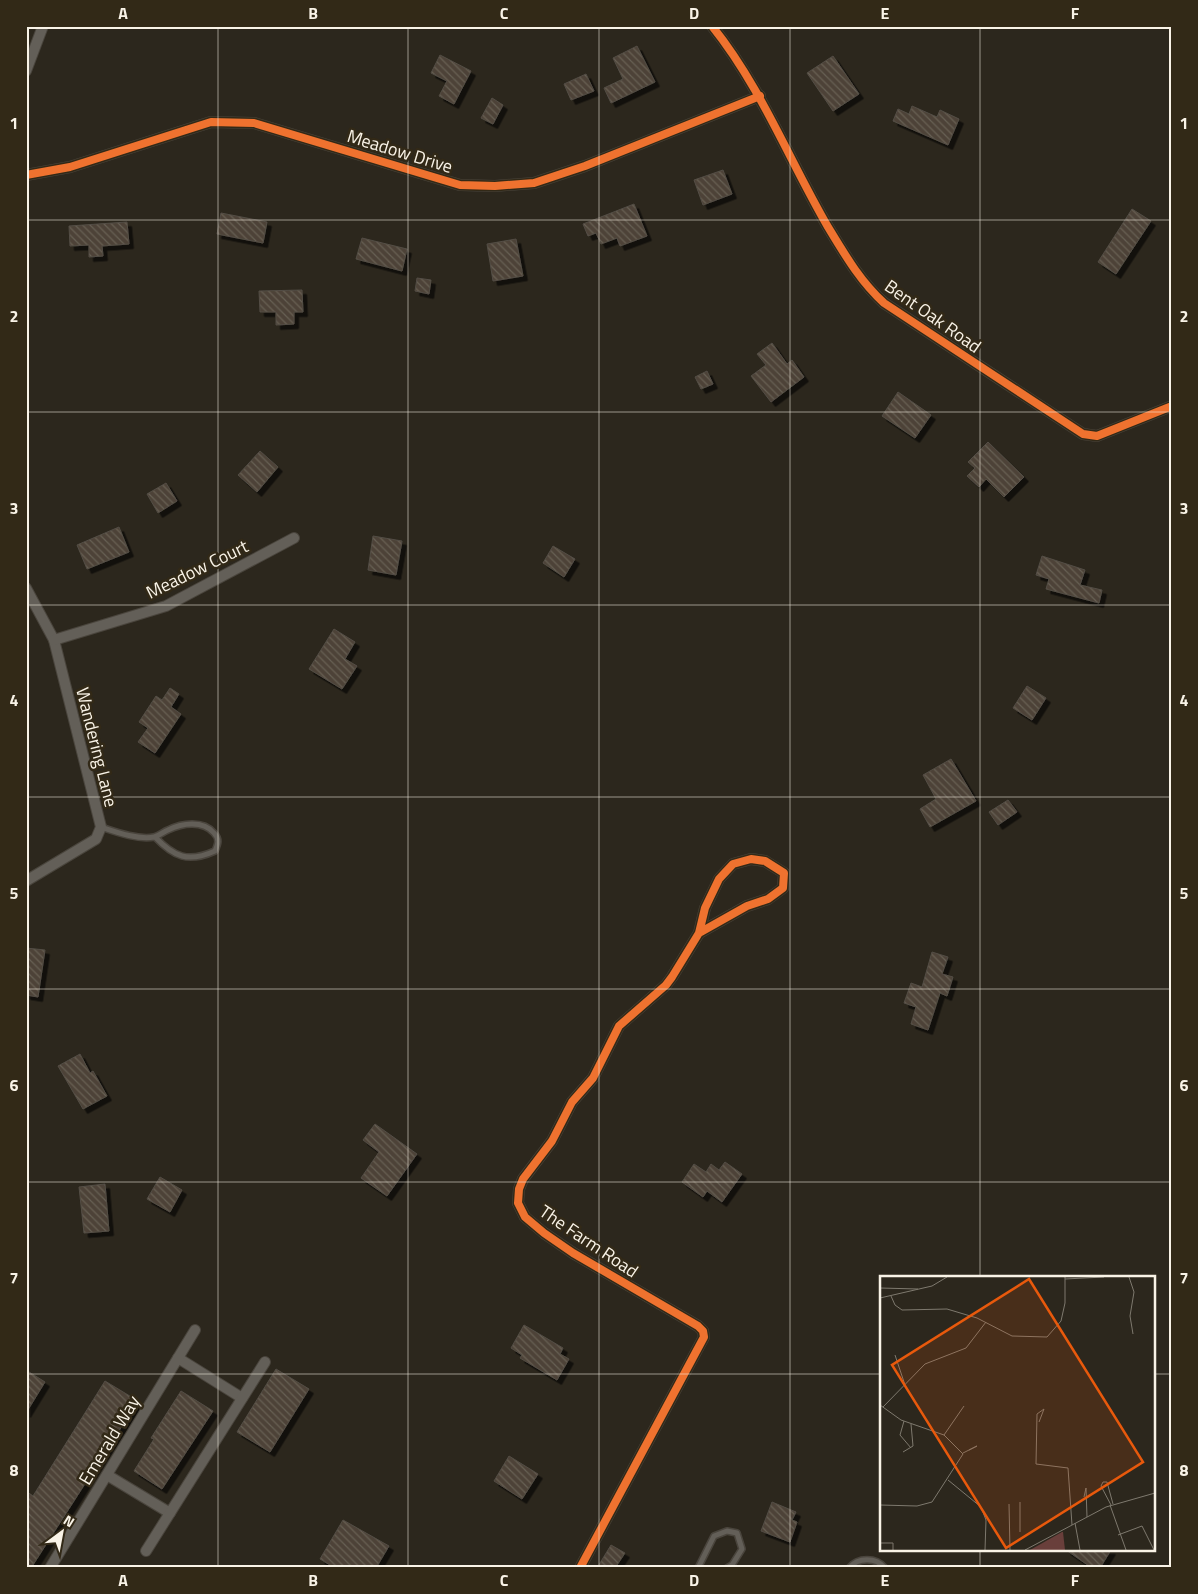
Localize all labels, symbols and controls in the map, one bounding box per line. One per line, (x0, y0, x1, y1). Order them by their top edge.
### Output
text: A (118, 1, 128, 25)
text: B (308, 1, 318, 25)
text: C (500, 1, 509, 25)
text: D (689, 1, 699, 25)
text: E (881, 1, 890, 25)
text: F (1071, 1, 1080, 25)
text: 1 (10, 111, 18, 135)
text: 1 (1180, 111, 1188, 135)
street label: Meadow Drive (344, 122, 456, 180)
street label: Bent Oak Road (879, 273, 987, 359)
text: 2 (10, 304, 18, 328)
text: 2 (1180, 304, 1188, 328)
text: 3 (10, 496, 18, 520)
text: 3 (1180, 496, 1188, 520)
street label: Meadow Court (141, 532, 253, 605)
street label: Wandering Lane (69, 684, 125, 810)
text: 4 (10, 688, 19, 712)
text: 4 (1180, 688, 1189, 712)
text: 5 (10, 881, 19, 905)
text: 5 (1180, 881, 1189, 905)
text: 6 (10, 1073, 19, 1097)
text: 6 (1180, 1073, 1189, 1097)
street label: The Farm Road (534, 1198, 644, 1284)
text: 7 (10, 1266, 18, 1290)
text: 7 (1180, 1266, 1188, 1290)
inset map (880, 1276, 1156, 1552)
street label: Emerald Way (72, 1390, 147, 1490)
text: 8 (10, 1458, 19, 1482)
text: 8 (1180, 1458, 1189, 1482)
north arrow (38, 1506, 88, 1556)
text: N (59, 1509, 79, 1532)
text: A (118, 1568, 128, 1592)
text: B (308, 1568, 318, 1592)
text: C (500, 1568, 509, 1592)
text: D (689, 1568, 699, 1592)
text: E (881, 1568, 890, 1592)
text: F (1071, 1568, 1080, 1592)

